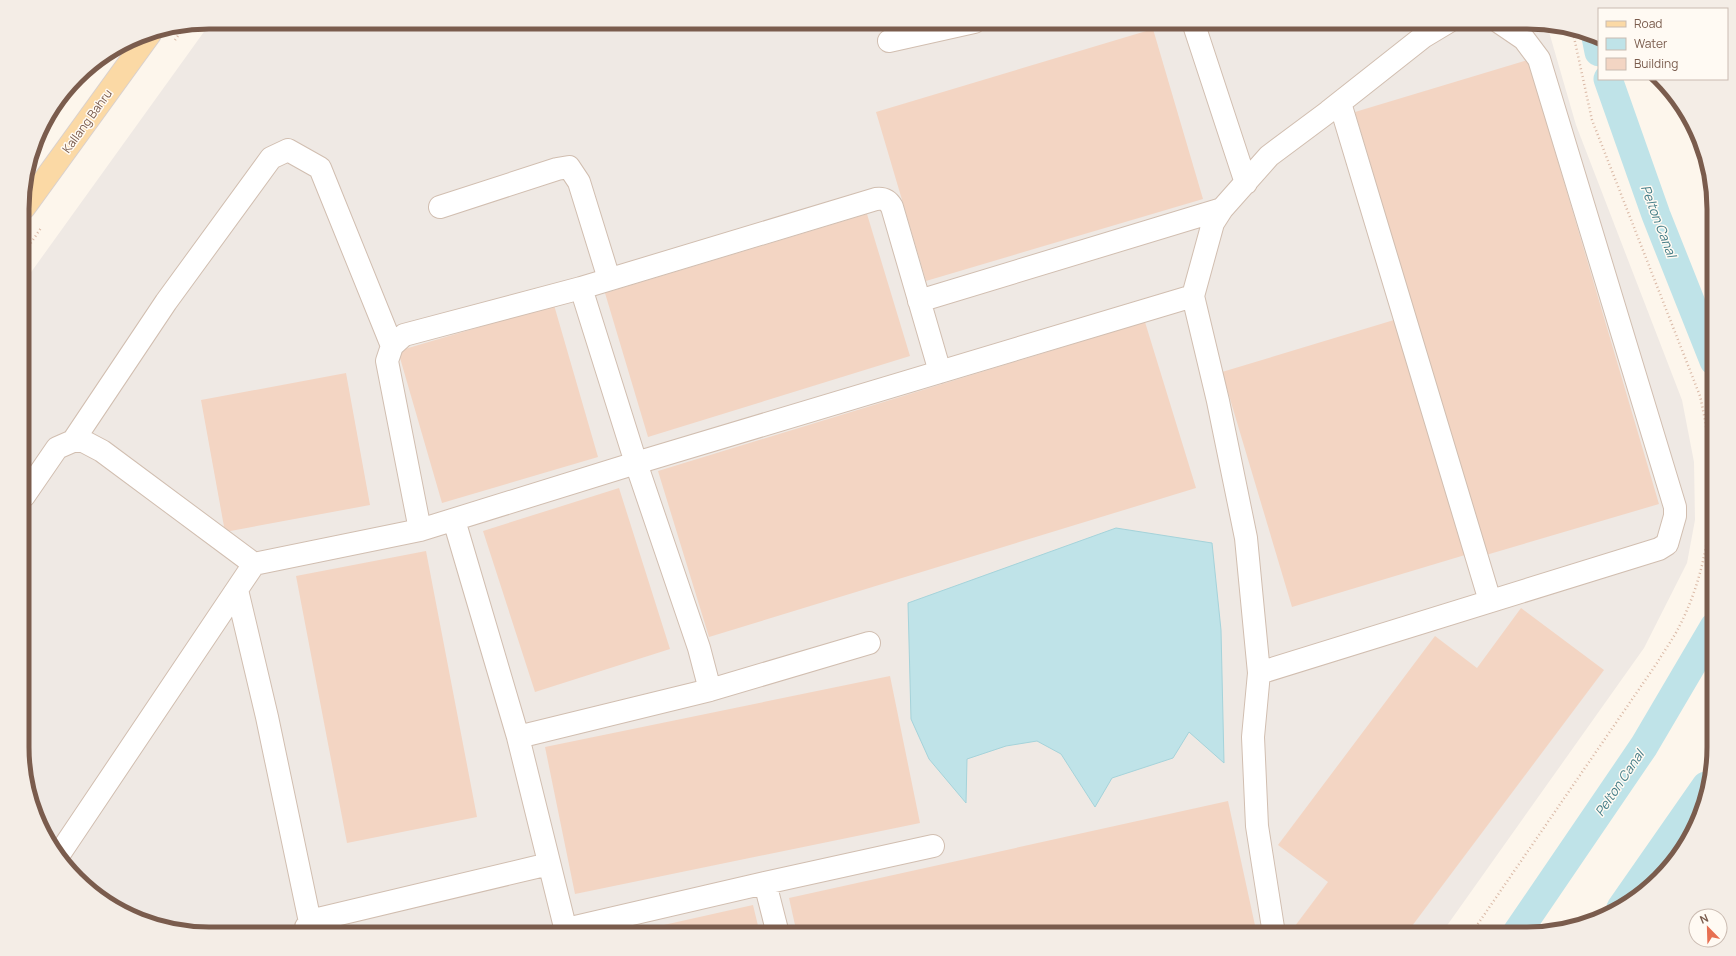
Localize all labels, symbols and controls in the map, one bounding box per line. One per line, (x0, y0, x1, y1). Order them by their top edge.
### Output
legend (1598, 8, 1728, 80)
text: Road (1634, 15, 1662, 32)
text: Water (1634, 35, 1668, 52)
text: Building (1634, 55, 1678, 72)
street label: Kallang Bahru (58, 86, 116, 156)
water label: Pelton Canal (1637, 182, 1682, 261)
water label: Pelton Canal (1590, 745, 1649, 819)
north arrow (1688, 908, 1728, 948)
text: N (1697, 910, 1711, 927)

